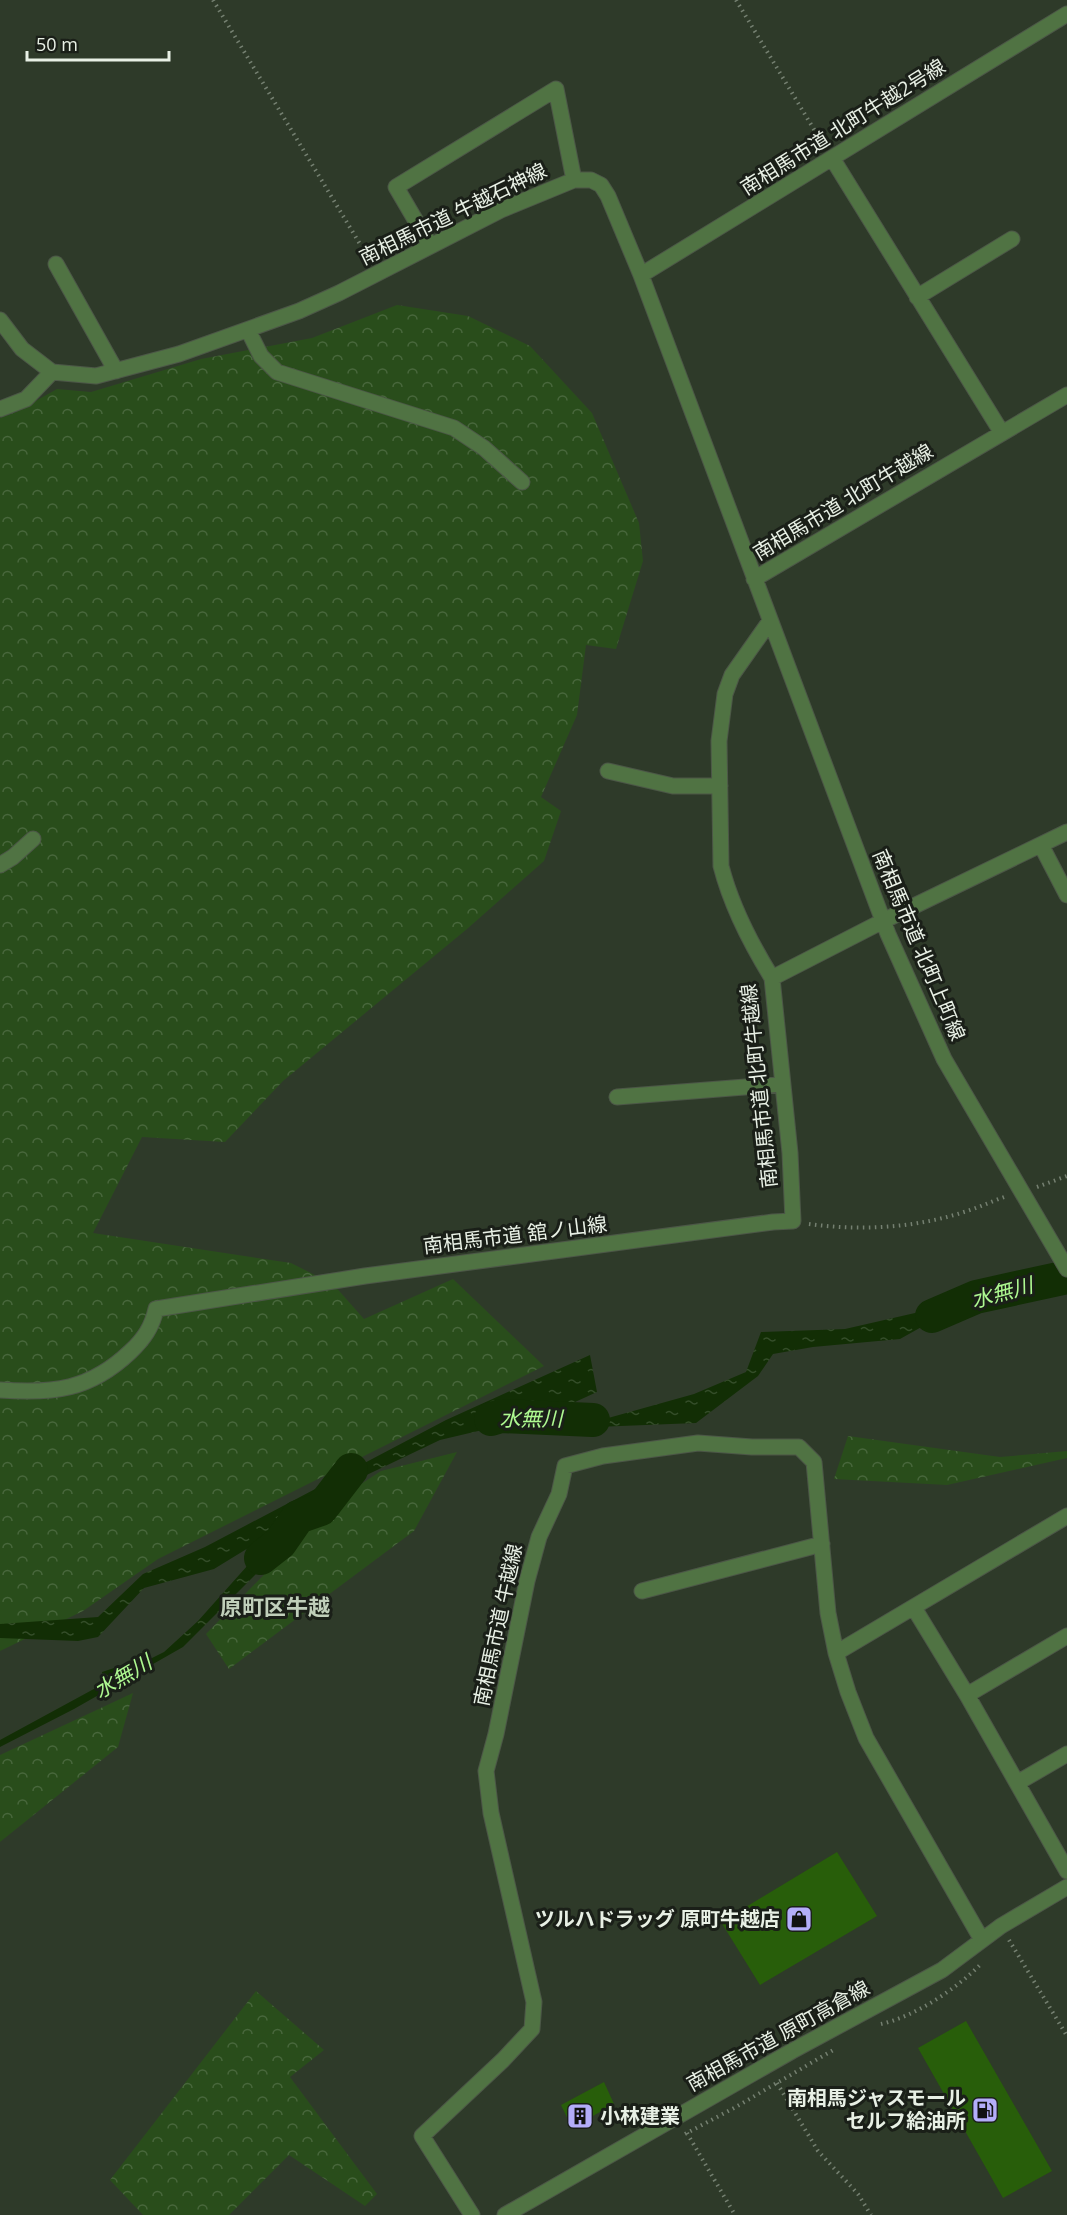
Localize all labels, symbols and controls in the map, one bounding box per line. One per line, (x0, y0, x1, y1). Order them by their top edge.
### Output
scale bar (27, 24, 170, 62)
text: 50 m (36, 32, 78, 56)
street label: 南相馬市道 北町牛越2号線 (735, 52, 950, 201)
street label: 南相馬市道 牛越石神線 (355, 156, 551, 271)
street label: 南相馬市道 北町牛越線 (748, 437, 938, 566)
street label: 南相馬市道 北町上町線 (867, 845, 972, 1045)
street label: 南相馬市道 北町牛越線 (734, 983, 783, 1190)
street label: 南相馬市道 舘ノ山線 (421, 1210, 608, 1259)
water label: 水無川 (968, 1270, 1038, 1314)
water label: 水無川 (500, 1404, 564, 1432)
street label: 南相馬市道 牛越線 (467, 1541, 528, 1708)
district label: 原町区牛越 (220, 1591, 330, 1621)
water label: 水無川 (88, 1647, 158, 1704)
shop icon: ツルハドラッグ 原町牛越店 (784, 1904, 814, 1934)
place label: ツルハドラッグ 原町牛越店 (535, 1905, 780, 1932)
street label: 南相馬市道 原町高倉線 (681, 1974, 874, 2097)
place label: 南相馬ジャスモール セルフ給油所 (787, 2084, 966, 2134)
fuel station icon: 南相馬ジャスモール セルフ給油所 (970, 2095, 1000, 2125)
building icon: 小林建業 (565, 2101, 595, 2131)
place label: 小林建業 (600, 2102, 680, 2129)

